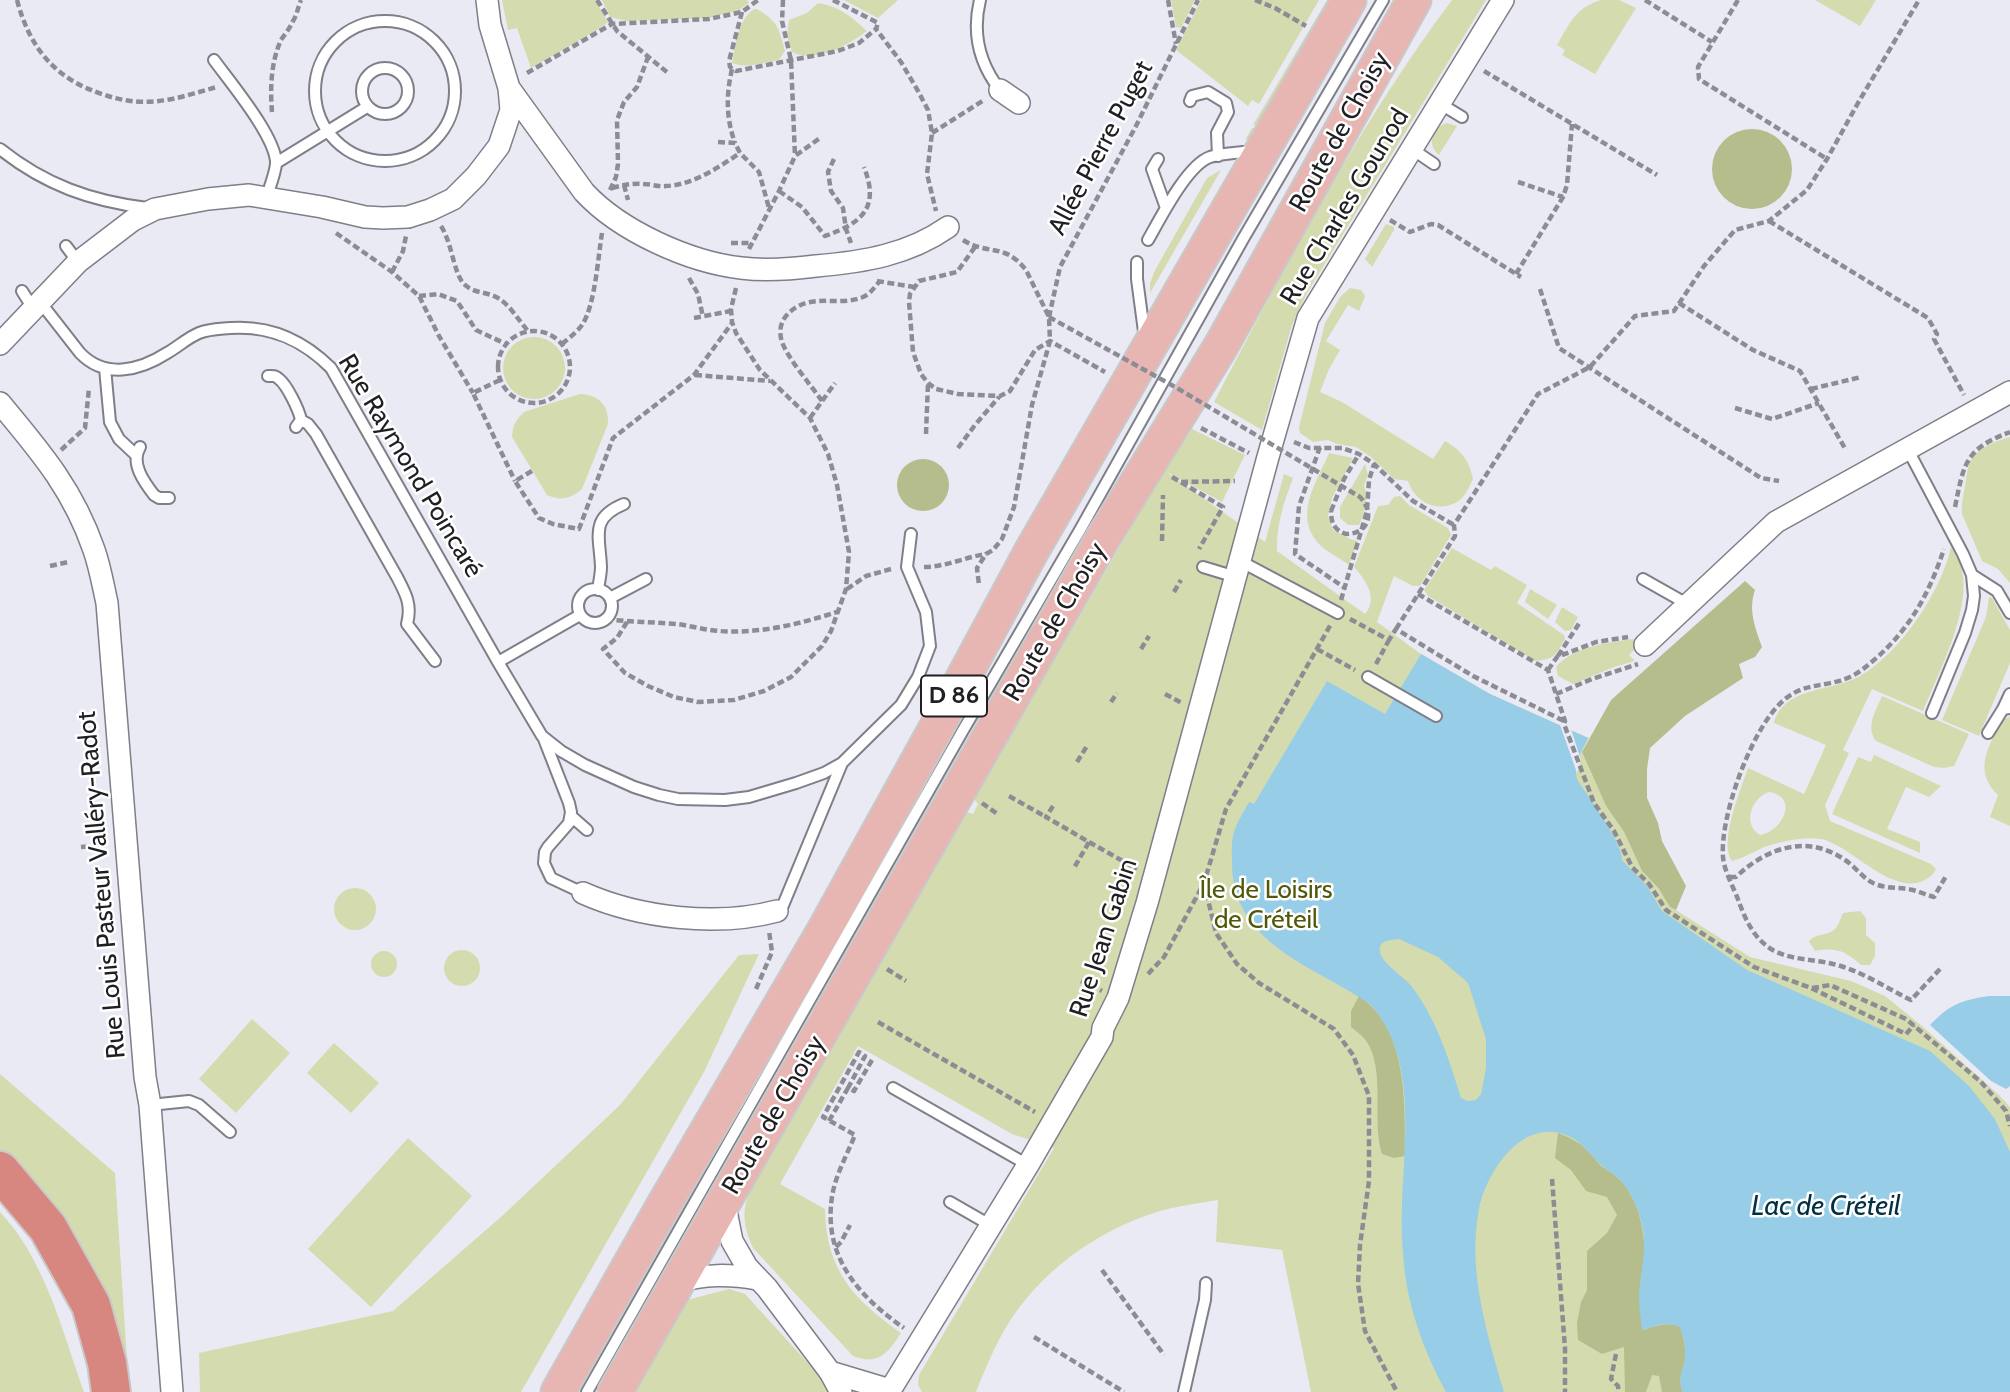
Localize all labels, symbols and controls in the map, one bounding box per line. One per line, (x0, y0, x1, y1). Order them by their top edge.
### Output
street label: Route de Choisy (1283, 46, 1397, 218)
street label: Allée Pierre Puget (1042, 56, 1160, 240)
street label: Rue Charles Gounod (1274, 103, 1416, 311)
street label: Rue Raymond Poincaré (331, 349, 489, 583)
street label: Route de Choisy (997, 537, 1113, 707)
road number: D 86 (921, 676, 987, 716)
street label: Rue Louis Pasteur Valléry-Radot (71, 710, 133, 1060)
street label: Rue Jean Gabin (1064, 855, 1144, 1021)
park label: Île de Loisirs de Créteil (1200, 874, 1332, 936)
street label: Route de Choisy (716, 1030, 832, 1200)
water label: Lac de Créteil (1751, 1190, 1901, 1224)

